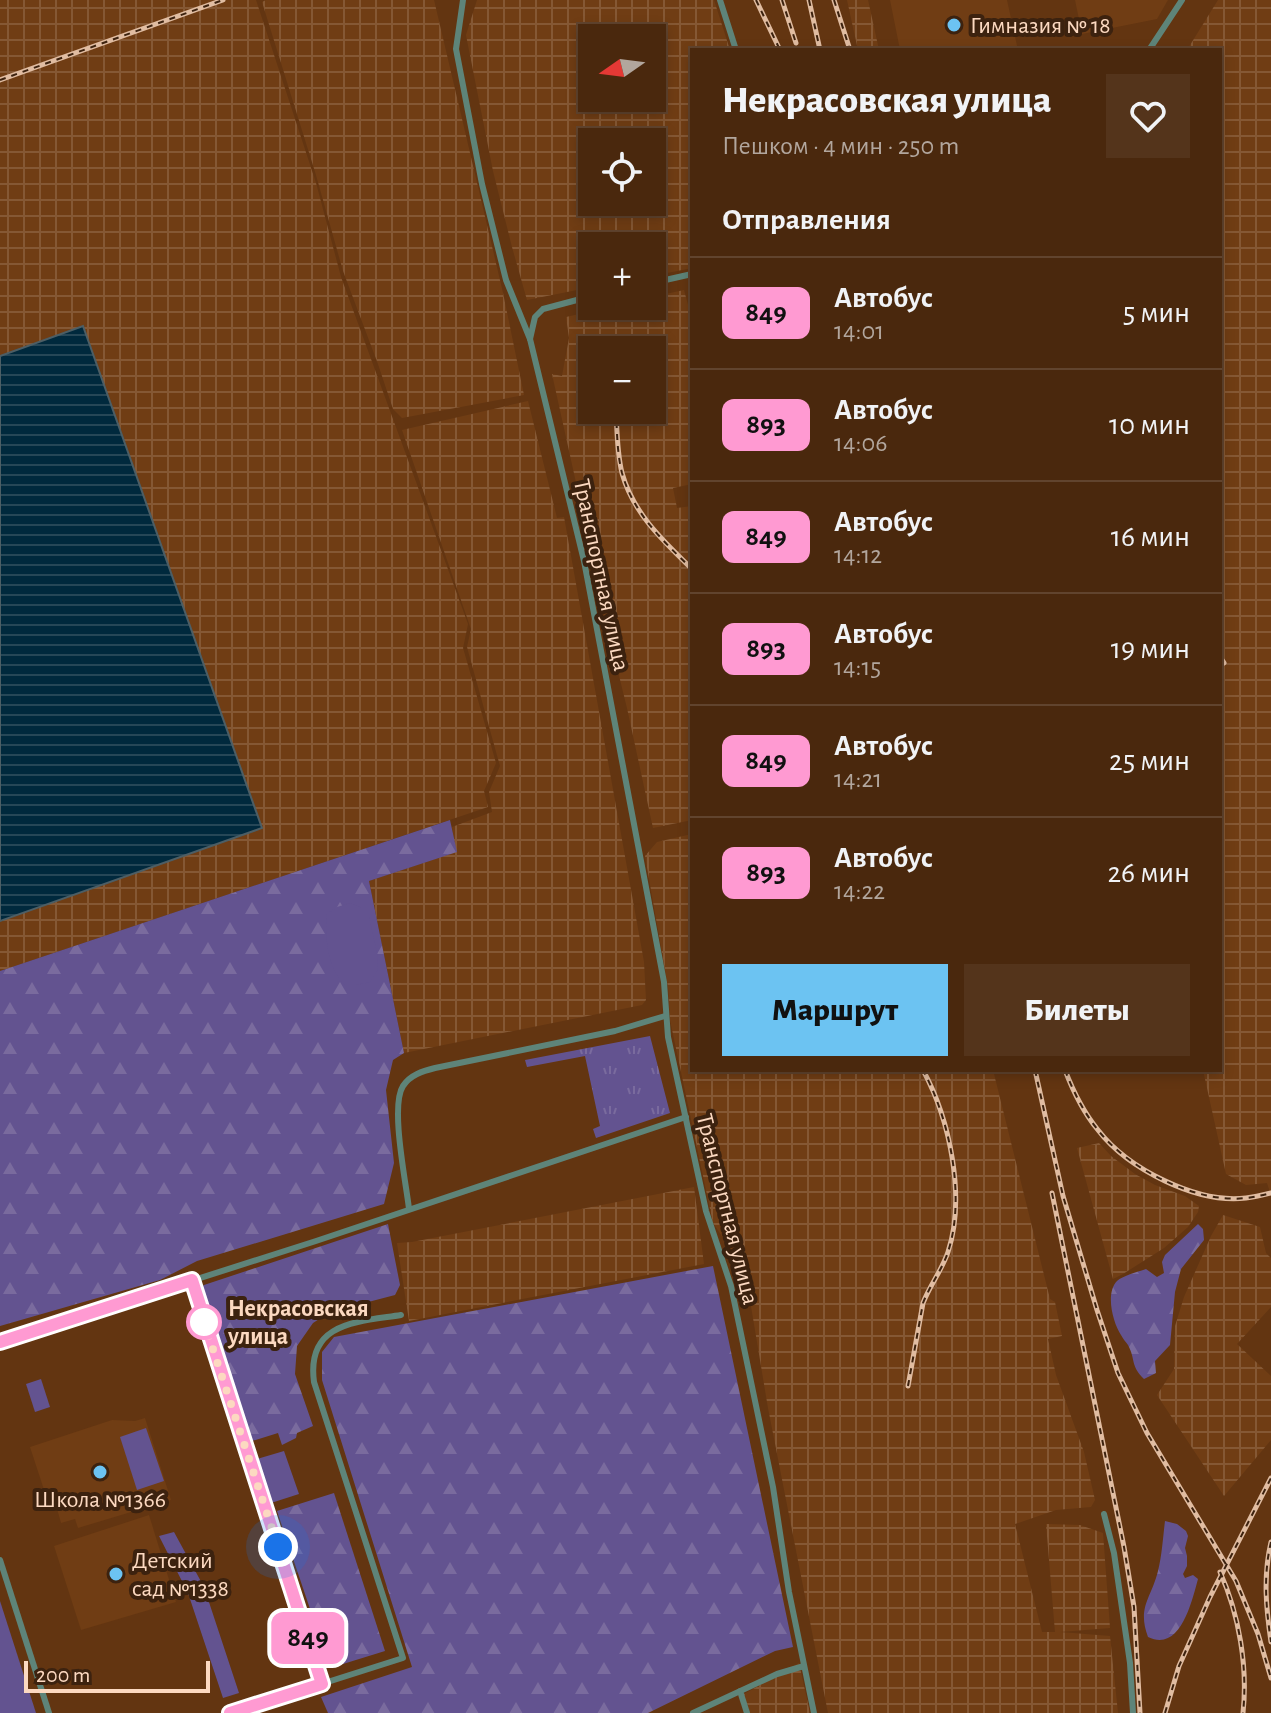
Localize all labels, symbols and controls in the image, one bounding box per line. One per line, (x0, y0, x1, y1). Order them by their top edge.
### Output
place label: Гимназия № 18 (970, 14, 1111, 38)
marker: Гимназия № 18 (945, 16, 963, 34)
north arrow (578, 24, 666, 112)
map controls (578, 24, 666, 424)
button: heart (1106, 74, 1190, 158)
text: Некрасовская улица (722, 82, 1051, 120)
button: locate (578, 128, 666, 216)
text: Пешком · 4 мин · 250 m (722, 133, 959, 159)
text: Отправления (722, 205, 891, 235)
button: + (578, 232, 666, 320)
text: Автобус (834, 283, 933, 313)
text: 5 мин (1123, 298, 1190, 328)
text: 849 (745, 299, 787, 327)
text: 14:01 (834, 318, 884, 344)
button: − (578, 336, 666, 424)
text: Автобус (834, 395, 933, 425)
text: 10 мин (1109, 410, 1190, 440)
text: 893 (746, 411, 786, 439)
text: 14:06 (834, 430, 887, 456)
street label: Транспортная улица (569, 477, 633, 673)
text: Автобус (834, 507, 933, 537)
text: 16 мин (1111, 522, 1190, 552)
text: 849 (745, 523, 787, 551)
text: 14:12 (834, 542, 882, 568)
text: Автобус (834, 619, 933, 649)
text: 19 мин (1111, 634, 1190, 664)
text: 893 (746, 635, 786, 663)
text: 14:15 (834, 654, 881, 680)
text: Автобус (834, 731, 933, 761)
text: 25 мин (1109, 746, 1190, 776)
text: 849 (745, 747, 787, 775)
text: 14:21 (834, 766, 882, 792)
text: Автобус (834, 843, 933, 873)
text: 26 мин (1107, 858, 1190, 888)
text: 893 (746, 859, 786, 887)
text: 14:22 (834, 878, 885, 904)
button: Маршрут (722, 964, 948, 1056)
button: Билеты (964, 964, 1190, 1056)
street label: Транспортная улица (692, 1111, 762, 1307)
place label: Некрасовская улица (227, 1297, 369, 1349)
marker: Некрасовская улица (187, 1305, 221, 1339)
marker: Школа №1366 (91, 1463, 109, 1481)
place label: Школа №1366 (34, 1488, 166, 1512)
your location (258, 1527, 298, 1567)
place label: Детский сад №1338 (132, 1549, 229, 1601)
marker: Детский сад №1338 (107, 1565, 125, 1583)
line badge: 849 (262, 1612, 354, 1664)
text: 849 (287, 1624, 329, 1652)
scale bar (24, 1657, 210, 1693)
text: 200 m (36, 1664, 90, 1686)

